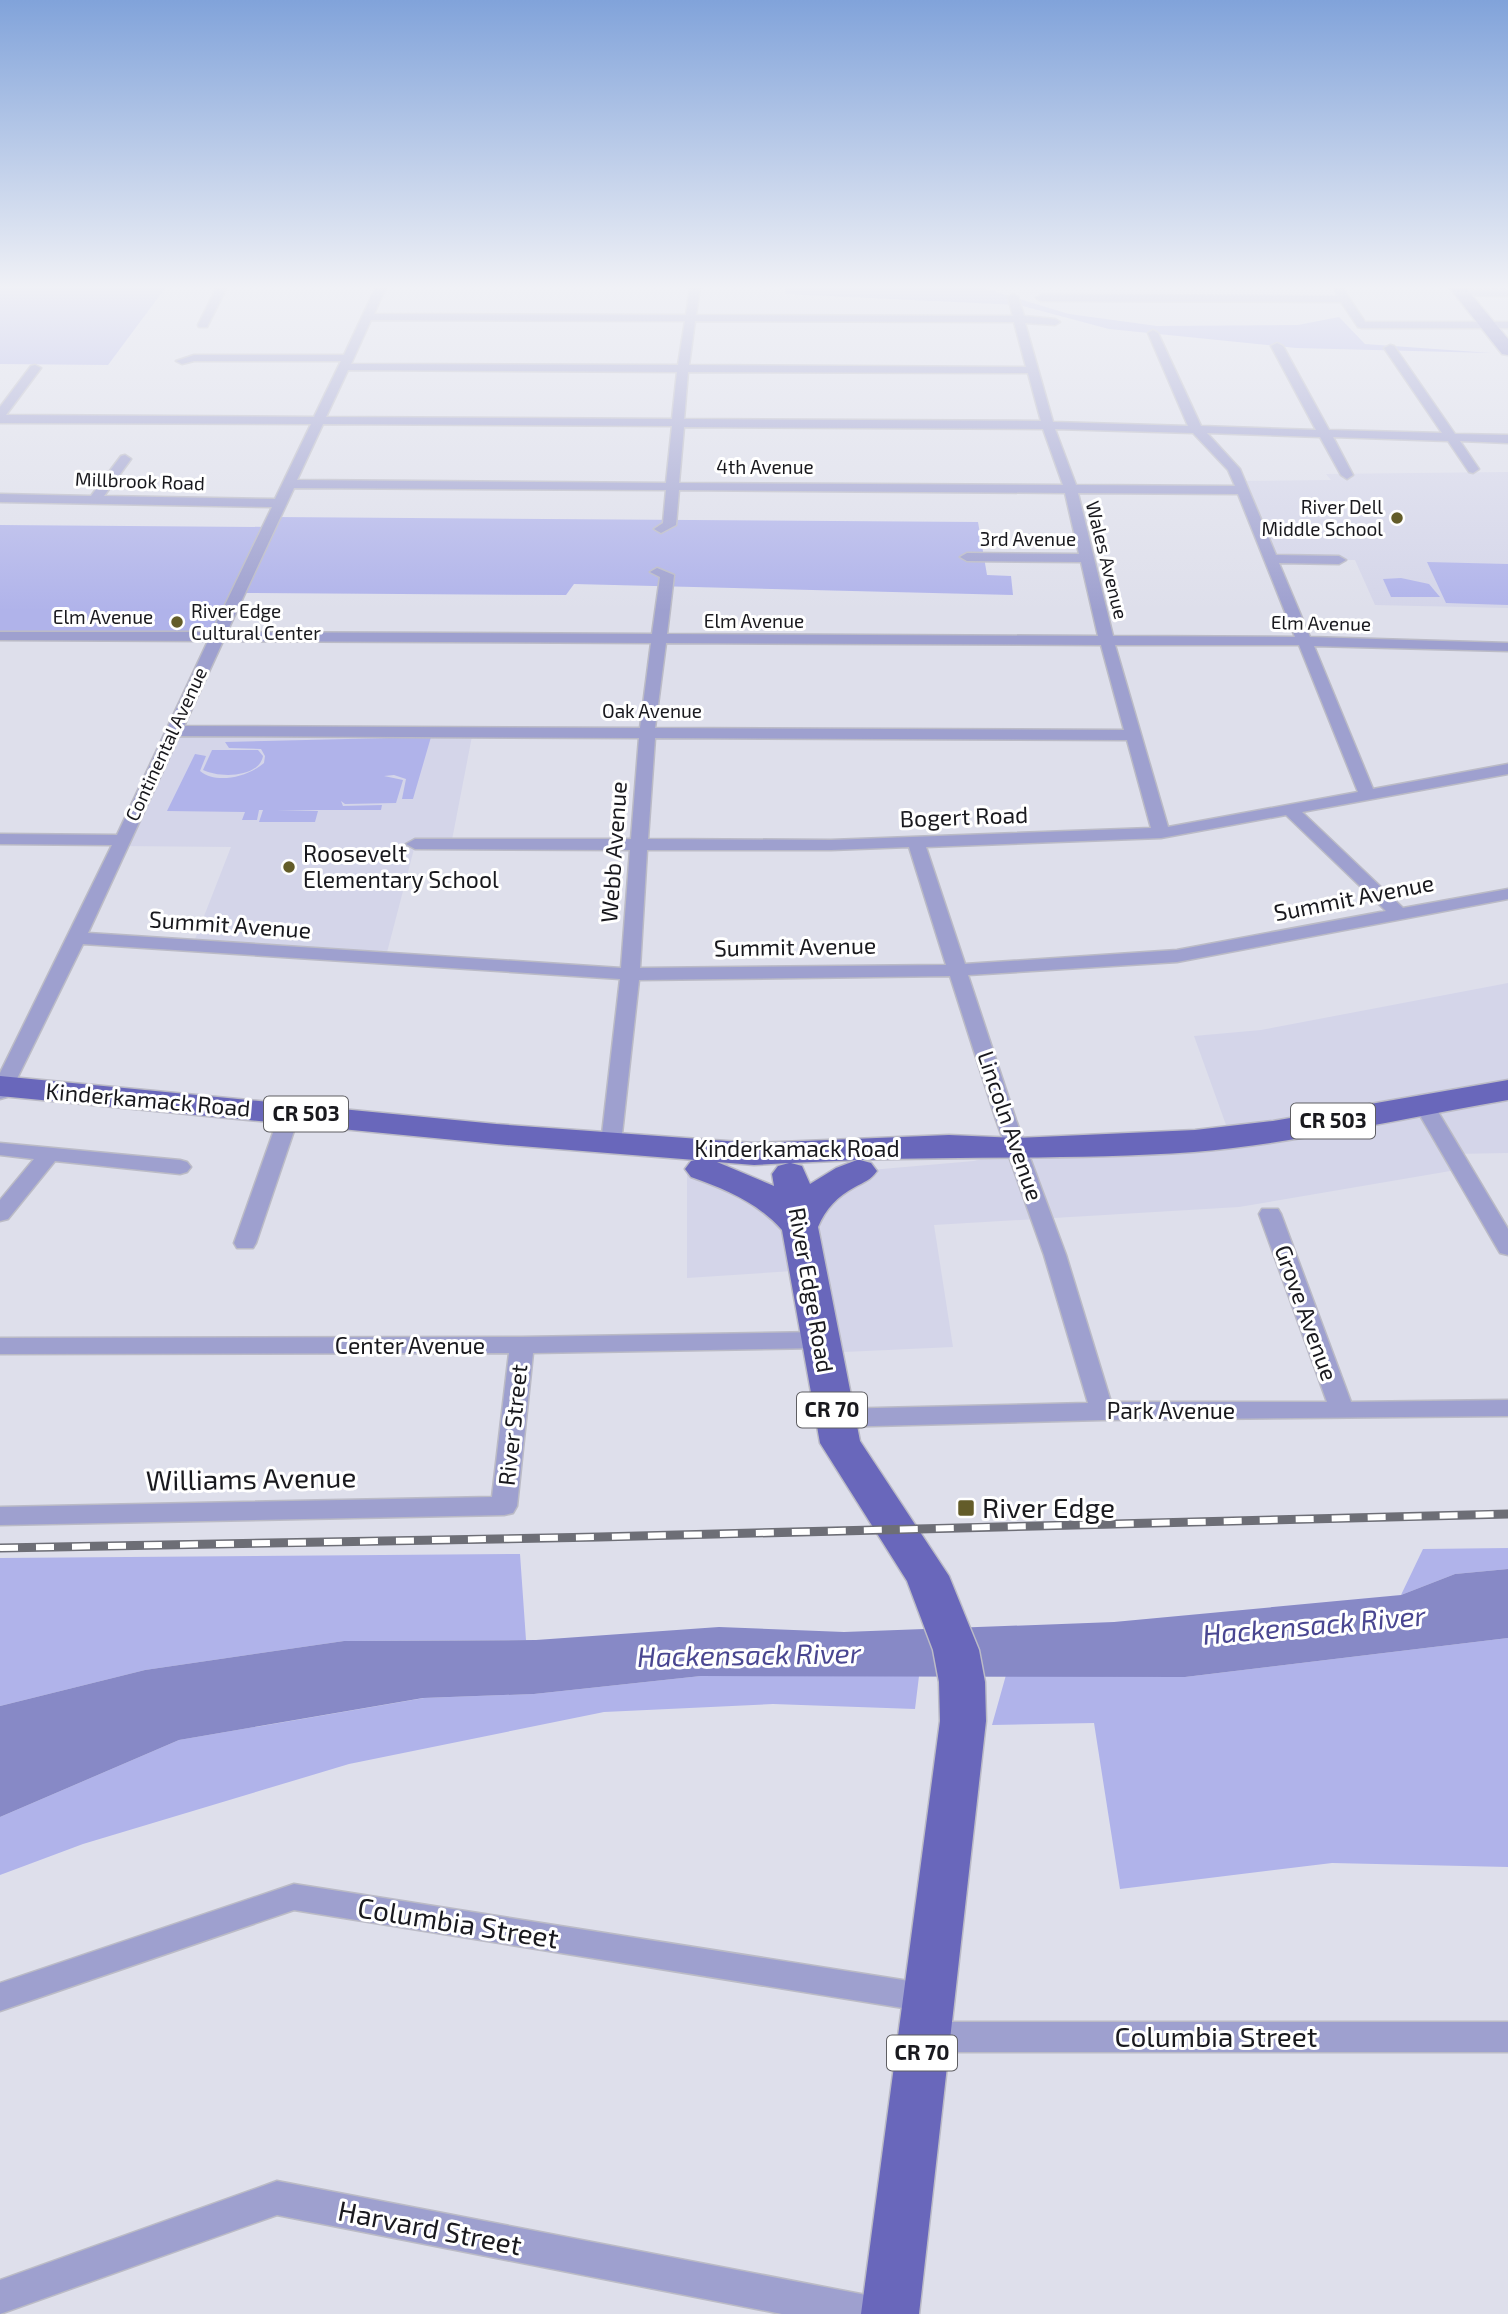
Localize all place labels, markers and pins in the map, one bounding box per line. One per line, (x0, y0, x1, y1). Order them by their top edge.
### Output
place label: River Dell Middle School (1262, 495, 1383, 540)
marker: River Dell Middle School (1389, 510, 1405, 526)
place label: River Edge Cultural Center (191, 599, 321, 644)
marker: River Edge Cultural Center (169, 614, 185, 630)
place label: Roosevelt Elementary School (303, 839, 499, 893)
marker: Roosevelt Elementary School (281, 859, 297, 875)
place label: River Edge (982, 1490, 1115, 1524)
marker: River Edge (956, 1498, 976, 1518)

